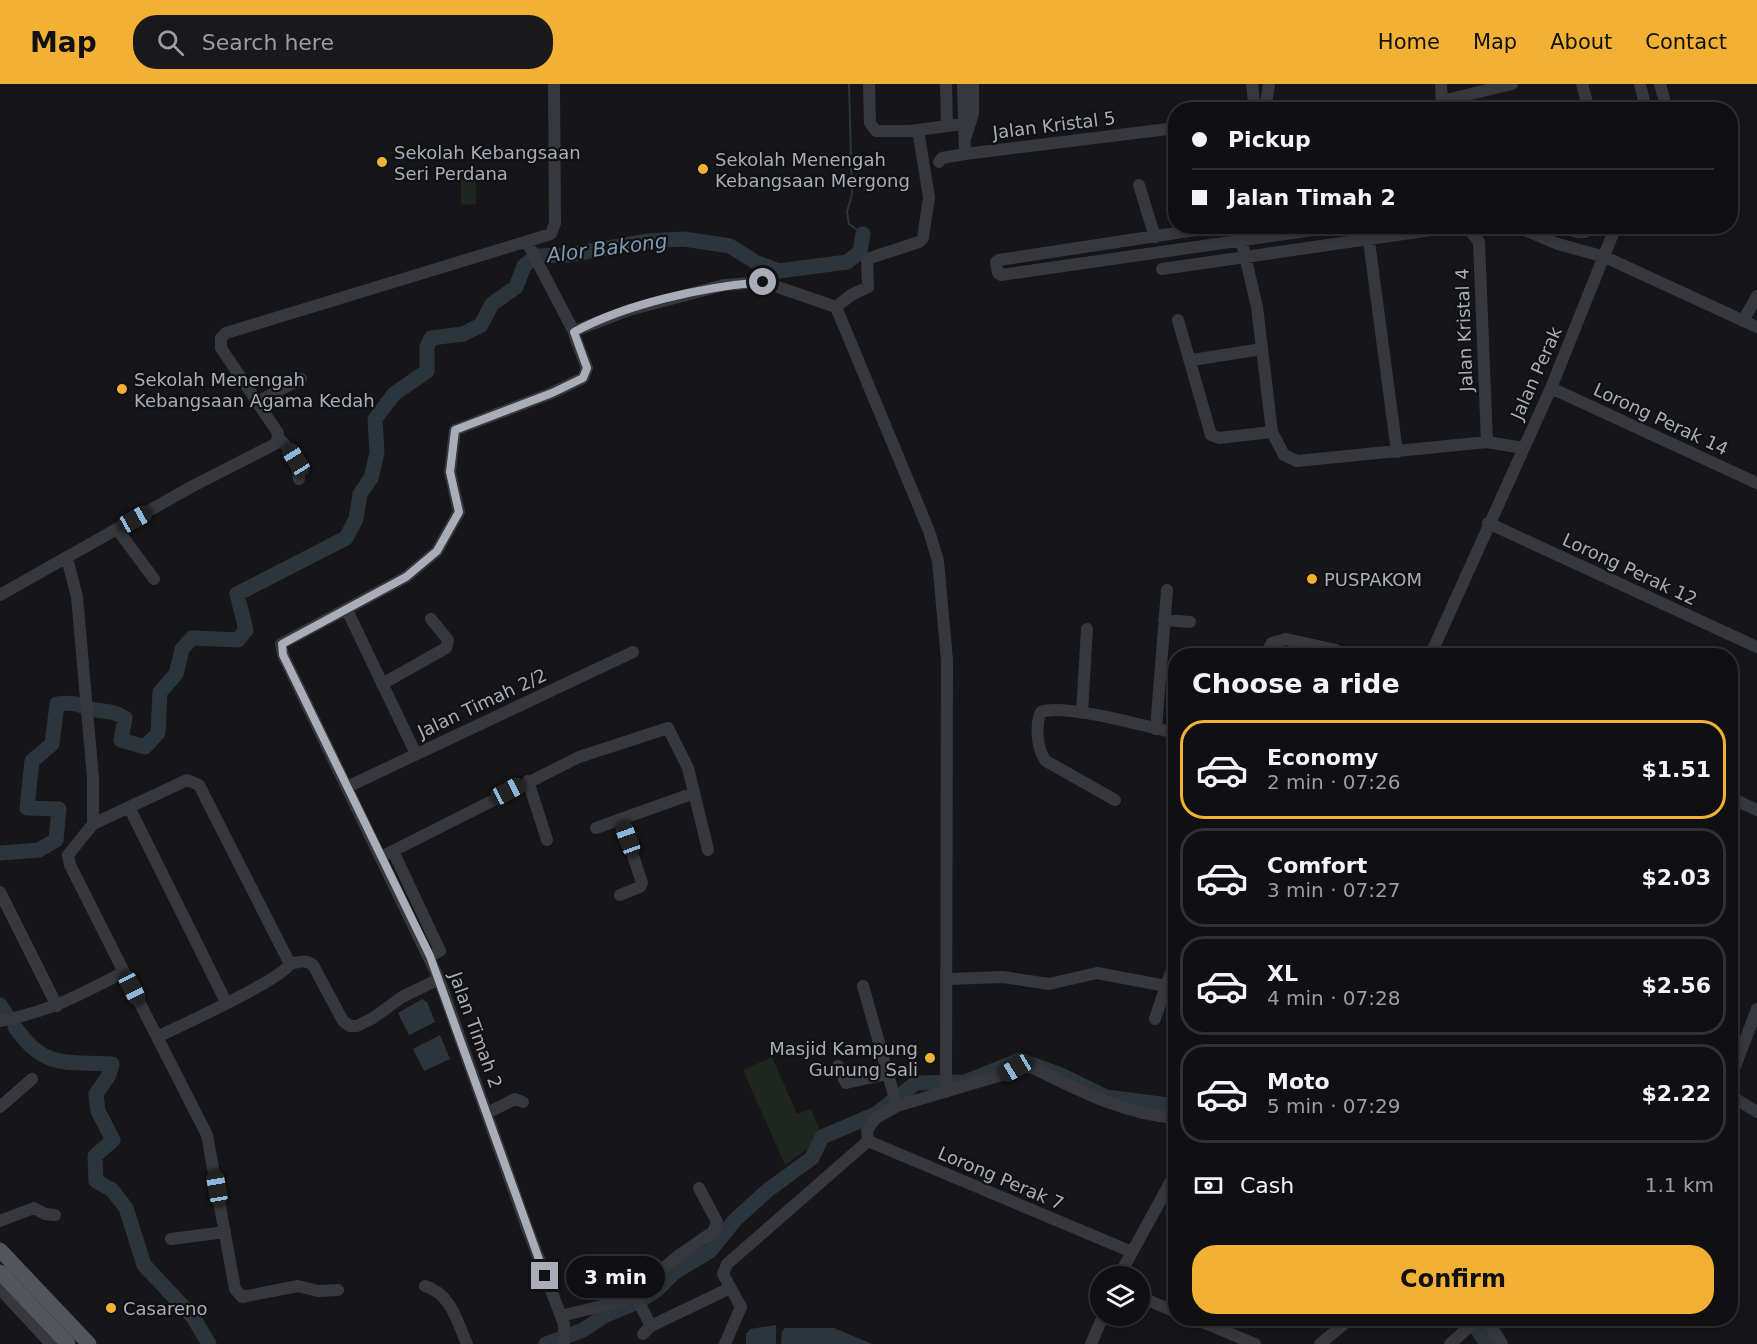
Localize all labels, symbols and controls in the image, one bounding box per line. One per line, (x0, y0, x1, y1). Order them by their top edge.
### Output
search box (133, 15, 553, 69)
text: Map (30, 26, 97, 59)
icon: search (154, 26, 187, 59)
text: Search here (202, 30, 334, 55)
text: Home (1378, 30, 1440, 54)
text: Map (1473, 30, 1517, 54)
text: About (1550, 30, 1612, 54)
text: Contact (1645, 30, 1727, 54)
street label: Jalan Kristal 5 (991, 107, 1116, 143)
text: Pickup (1228, 127, 1311, 152)
place label: Sekolah Kebangsaan Seri Perdana (394, 142, 581, 184)
place label: Sekolah Menengah Kebangsaan Mergong (715, 149, 910, 191)
marker: Sekolah Kebangsaan Seri Perdana (375, 155, 389, 169)
marker: Sekolah Menengah Kebangsaan Mergong (696, 162, 710, 176)
text: Jalan Timah 2 (1228, 185, 1396, 210)
water label: Alor Bakong (543, 229, 669, 268)
route start (749, 268, 776, 295)
street label: Jalan Kristal 4 (1451, 268, 1477, 393)
street label: Jalan Perak (1506, 323, 1566, 424)
place label: Sekolah Menengah Kebangsaan Agama Kedah (134, 369, 375, 411)
street label: Lorong Perak 14 (1590, 379, 1732, 459)
marker: Sekolah Menengah Kebangsaan Agama Kedah (115, 382, 129, 396)
car (279, 440, 313, 480)
car (115, 502, 155, 536)
street label: Lorong Perak 12 (1559, 529, 1701, 609)
place label: PUSPAKOM (1324, 569, 1422, 590)
marker: PUSPAKOM (1305, 572, 1319, 586)
street label: Jalan Timah 2/2 (413, 664, 550, 742)
text: Choose a ride (1192, 668, 1400, 699)
icon: car (1195, 743, 1249, 797)
text: Economy (1267, 745, 1378, 770)
text: $1.51 (1641, 757, 1711, 782)
text: 2 min · 07:26 (1267, 770, 1401, 794)
car (488, 775, 528, 807)
car (613, 819, 643, 859)
icon: car (1195, 851, 1249, 905)
text: Comfort (1267, 853, 1367, 878)
text: $2.03 (1641, 865, 1711, 890)
text: 3 min · 07:27 (1267, 878, 1401, 902)
icon: car (1195, 959, 1249, 1013)
text: XL (1267, 961, 1298, 986)
car (116, 968, 148, 1008)
street label: Jalan Timah 2 (445, 968, 507, 1091)
text: $2.56 (1641, 973, 1711, 998)
text: 4 min · 07:28 (1267, 986, 1401, 1010)
place label: Masjid Kampung Gunung Sali (769, 1038, 918, 1080)
marker: Masjid Kampung Gunung Sali (923, 1051, 937, 1065)
car (996, 1051, 1036, 1085)
icon: car (1195, 1067, 1249, 1121)
text: Moto (1267, 1069, 1330, 1094)
text: $2.22 (1641, 1081, 1711, 1106)
text: 5 min · 07:29 (1267, 1094, 1401, 1118)
street label: Lorong Perak 7 (935, 1142, 1067, 1214)
car (205, 1169, 229, 1207)
icon: cash (1192, 1169, 1225, 1202)
text: Cash (1240, 1173, 1294, 1198)
text: 1.1 km (1645, 1173, 1714, 1197)
button: Confirm (1192, 1245, 1714, 1314)
callout: 3 min (566, 1255, 665, 1297)
route end (531, 1262, 558, 1289)
text: 3 min (584, 1265, 647, 1289)
map controls (1090, 1266, 1150, 1326)
button: layers (1090, 1266, 1150, 1326)
place label: Casareno (123, 1298, 208, 1319)
marker: Casareno (104, 1301, 118, 1315)

